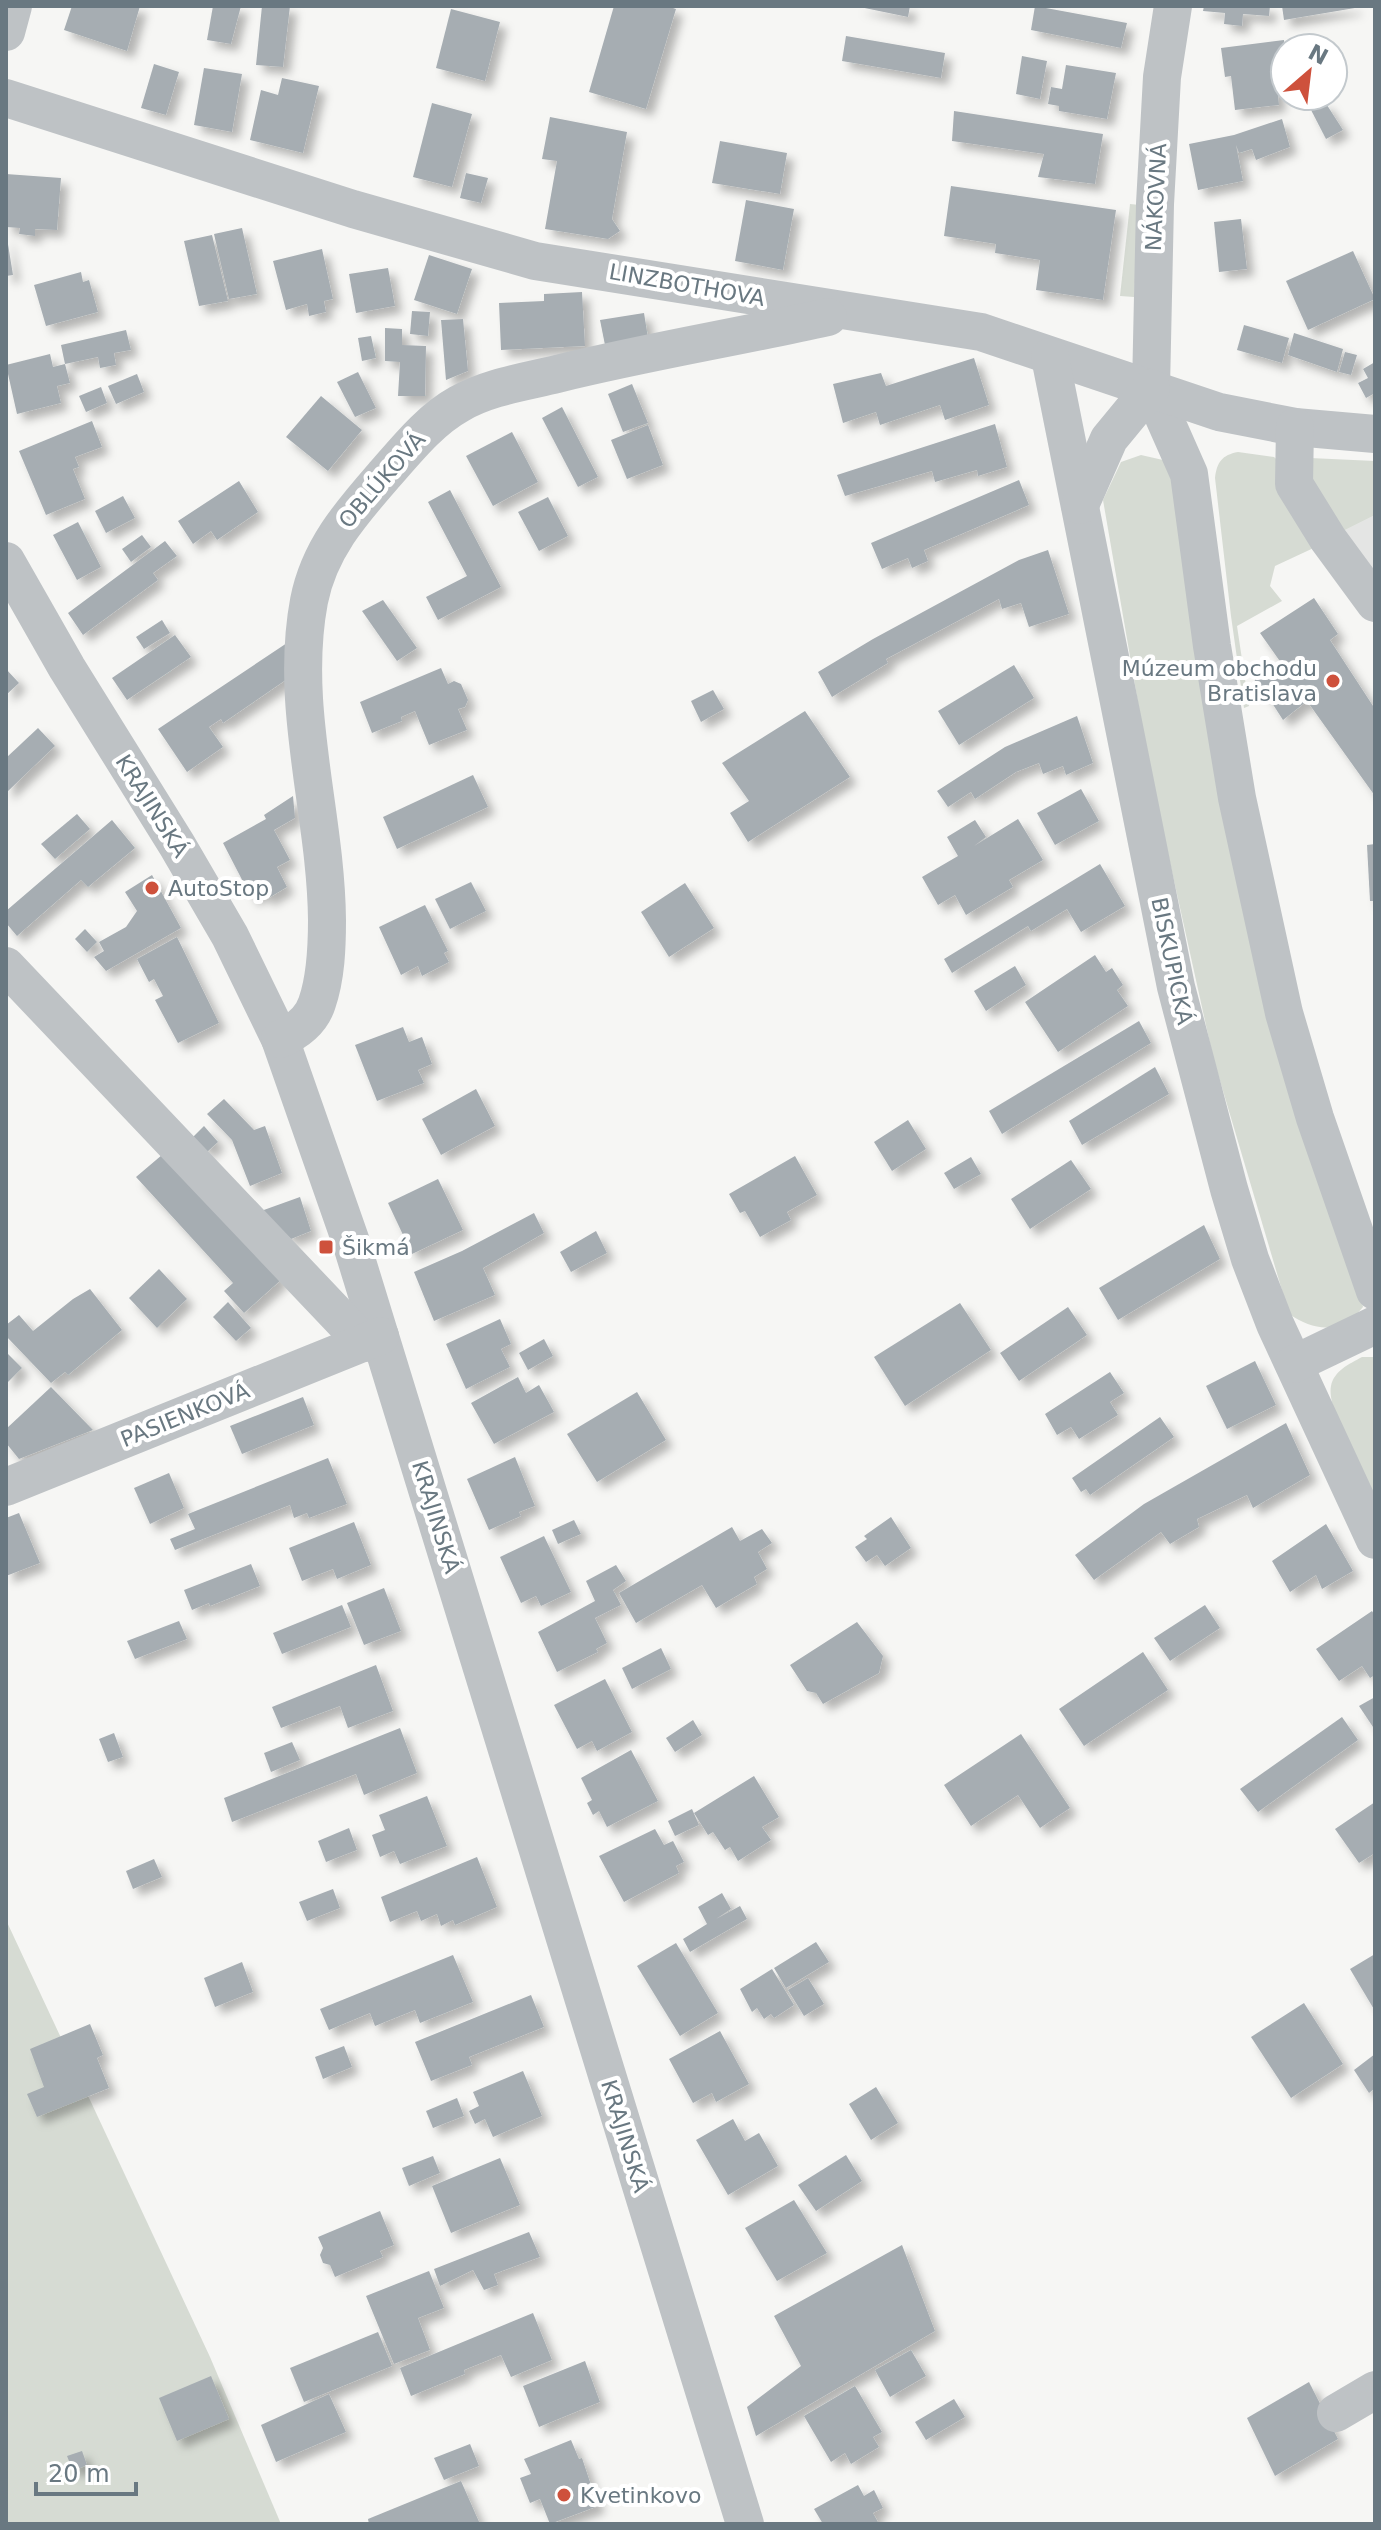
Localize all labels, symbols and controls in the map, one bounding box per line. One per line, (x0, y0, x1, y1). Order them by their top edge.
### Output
north arrow (1269, 32, 1349, 112)
text: N (1304, 39, 1332, 70)
street label: NÁKOVNÁ (1141, 142, 1171, 252)
street label: LINZBOTHOVA (607, 259, 767, 311)
street label: OBLÚKOVÁ (334, 427, 430, 533)
place label: Múzeum obchodu Bratislava (1122, 656, 1317, 706)
marker: Múzeum obchodu Bratislava (1324, 672, 1342, 690)
street label: KRAJINSKÁ (111, 750, 193, 862)
place label: AutoStop (168, 876, 269, 901)
marker: AutoStop (143, 879, 161, 897)
street label: BISKUPICKÁ (1146, 895, 1198, 1027)
place label: Šikmá (342, 1235, 410, 1260)
marker: Šikmá (317, 1238, 335, 1256)
street label: PASIENKOVÁ (117, 1378, 253, 1452)
street label: KRAJINSKÁ (407, 1458, 465, 1576)
street label: KRAJINSKÁ (596, 2077, 654, 2195)
scale bar (36, 2446, 136, 2496)
text: 20 m (48, 2460, 110, 2488)
place label: Kvetinkovo (580, 2483, 702, 2508)
marker: Kvetinkovo (555, 2486, 573, 2504)

